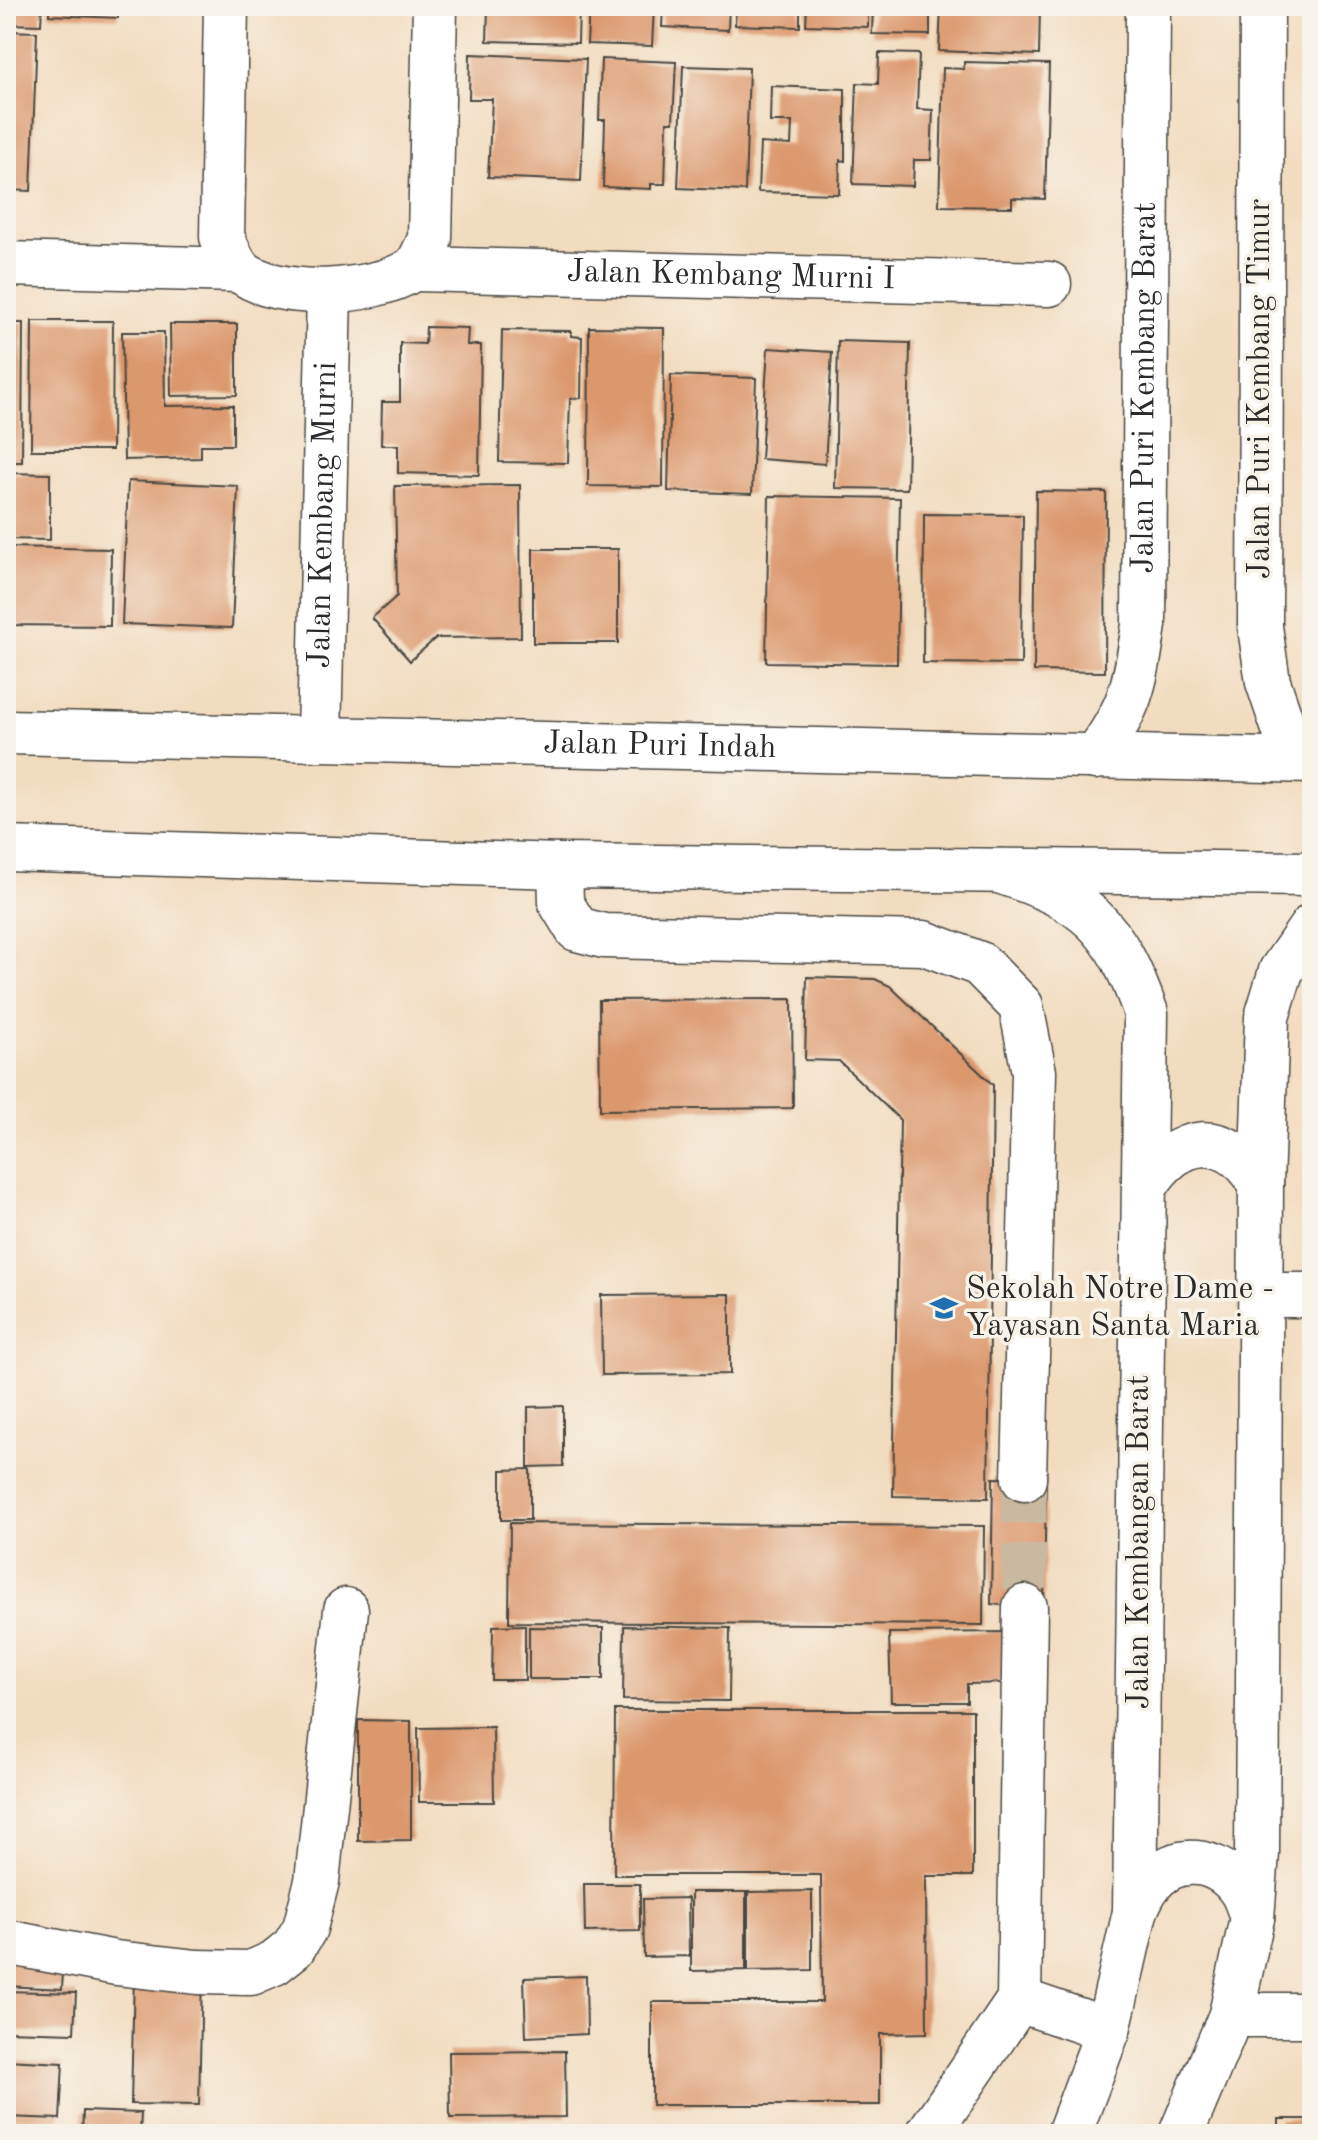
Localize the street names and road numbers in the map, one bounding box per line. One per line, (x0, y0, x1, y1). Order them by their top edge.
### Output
street label: Jalan Puri Kembang Timur (1245, 199, 1277, 579)
street label: Jalan Puri Kembang Barat (1128, 202, 1163, 574)
street label: Jalan Kembang Murni I (566, 257, 895, 296)
street label: Jalan Kembang Murni (305, 361, 343, 669)
street label: Jalan Puri Indah (543, 728, 777, 765)
street label: Jalan Kembangan Barat (1124, 1375, 1156, 1709)

